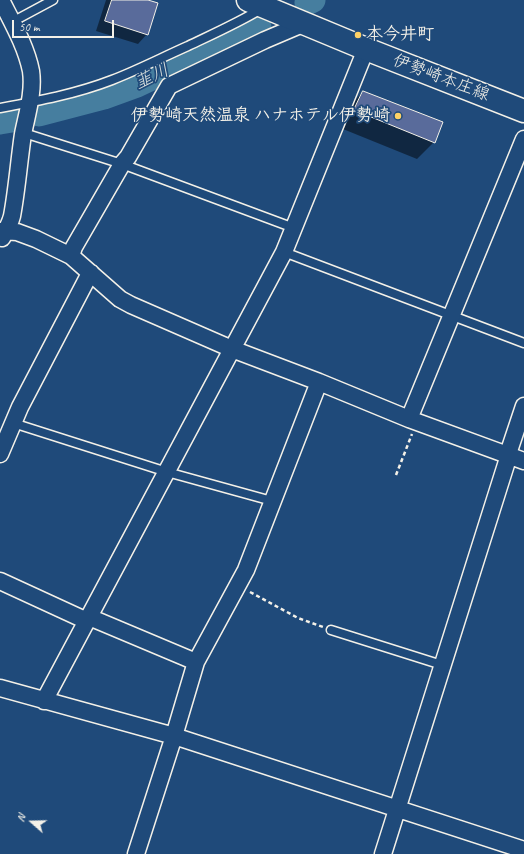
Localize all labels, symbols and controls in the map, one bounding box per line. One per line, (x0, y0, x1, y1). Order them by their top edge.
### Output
scale bar (14, 12, 116, 38)
text: 50 m (19, 19, 39, 35)
place label: 本今井町 (366, 25, 434, 45)
marker: 本今井町 (353, 30, 363, 40)
street label: 伊勢崎本庄線 (390, 50, 492, 106)
water label: 韮川 (131, 60, 173, 94)
place label: 伊勢崎天然温泉 ハナホテル伊勢崎 (131, 106, 390, 126)
marker: 伊勢崎天然温泉 ハナホテル伊勢崎 (393, 111, 403, 121)
north arrow (12, 802, 52, 842)
text: N (13, 812, 28, 823)

